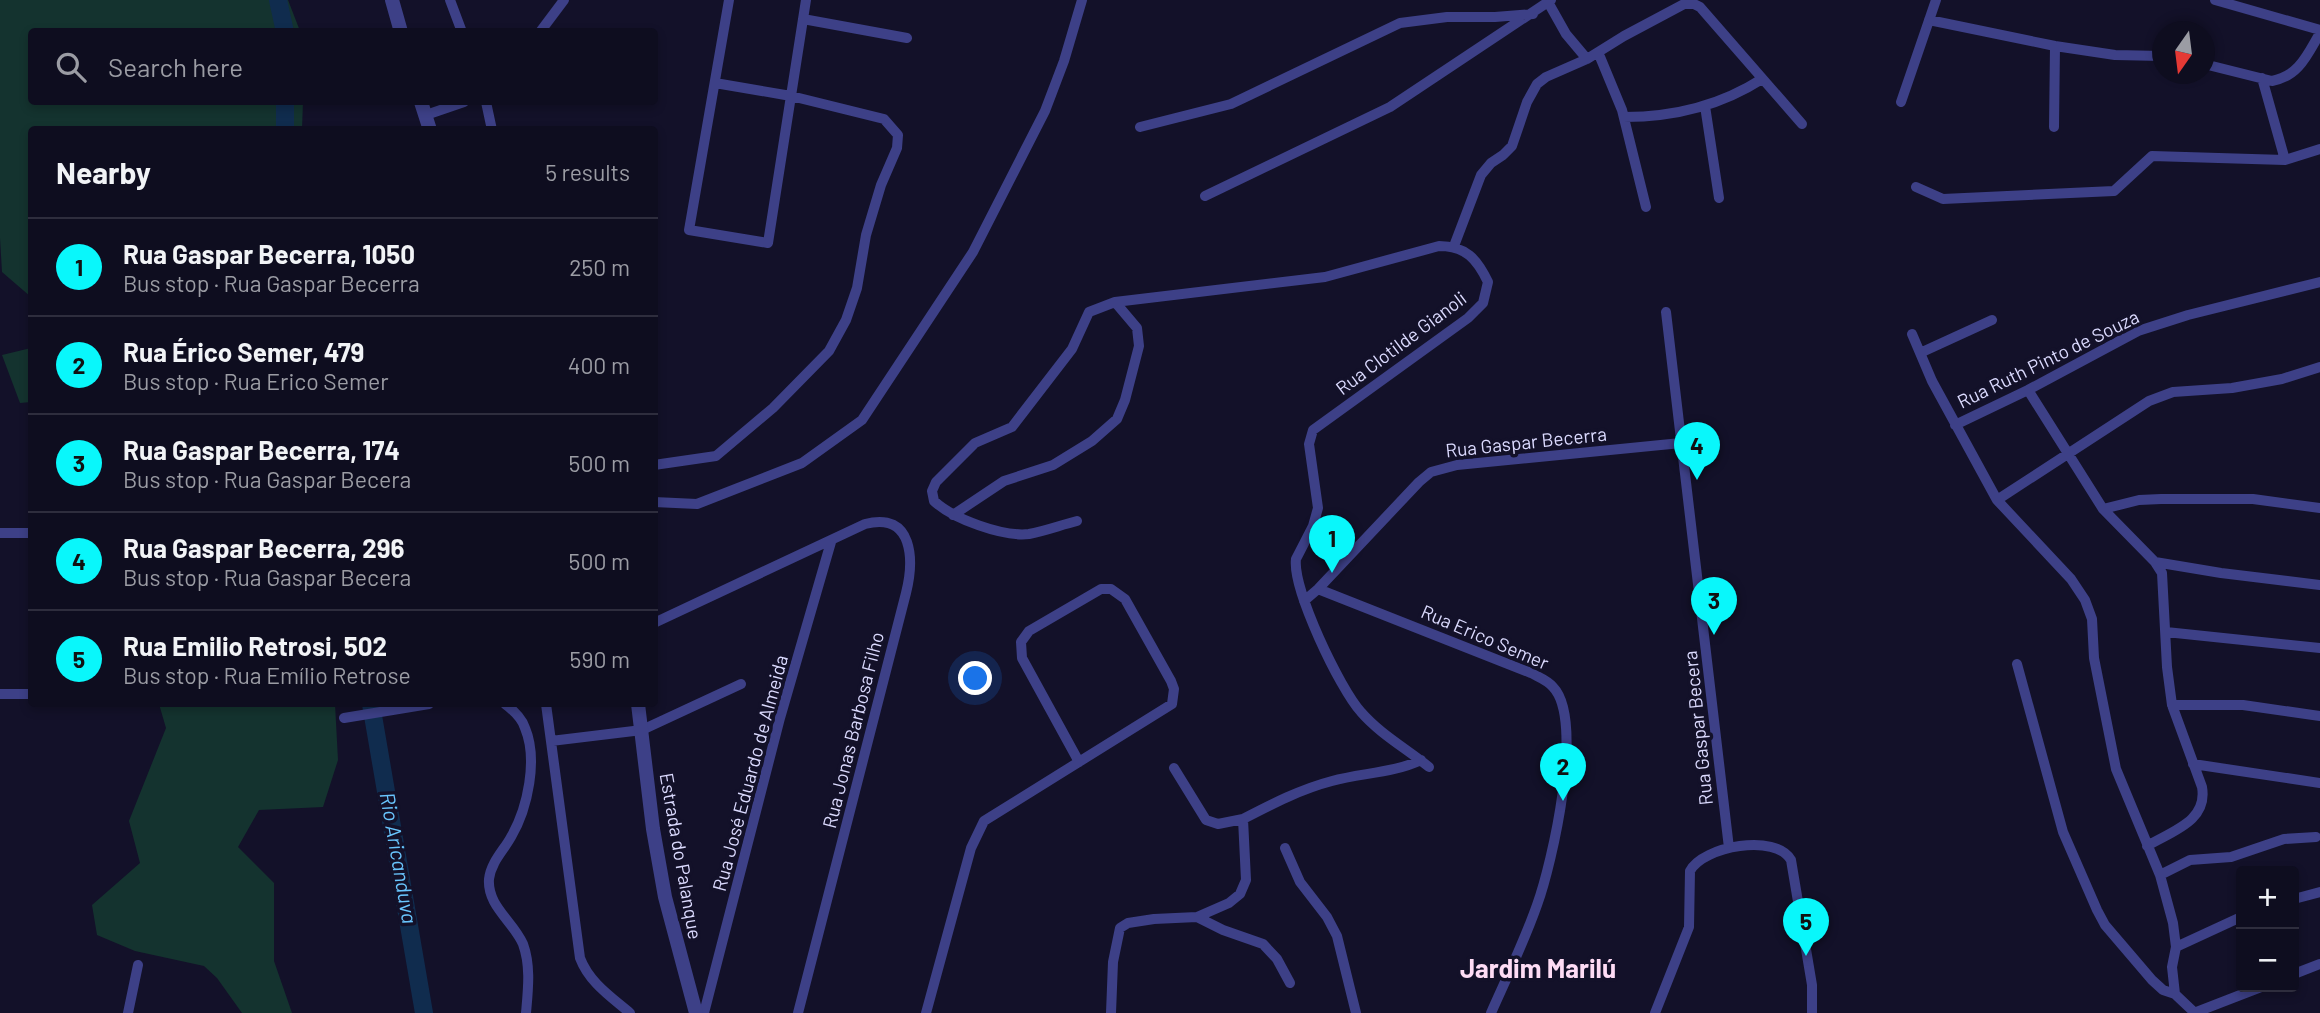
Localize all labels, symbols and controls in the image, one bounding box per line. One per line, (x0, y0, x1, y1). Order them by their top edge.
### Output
north arrow (2152, 21, 2215, 84)
search box (28, 28, 658, 105)
icon: search (52, 48, 90, 86)
text: Search here (108, 51, 243, 82)
text: Nearby (56, 154, 151, 190)
text: 5 results (545, 158, 630, 186)
text: Rua Gaspar Becerra, 1050 (123, 238, 415, 269)
text: 1 (75, 253, 83, 281)
text: 250 m (569, 253, 630, 281)
text: Bus stop · Rua Gaspar Becerra (123, 269, 420, 297)
street label: Rua Clotilde Gianoli (1331, 286, 1471, 399)
street label: Rua Ruth Pinto de Souza (1953, 305, 2142, 413)
text: Rua Érico Semer, 479 (123, 336, 364, 367)
text: 2 (73, 351, 85, 379)
text: 400 m (568, 351, 630, 379)
text: Bus stop · Rua Erico Semer (123, 367, 389, 395)
street label: Rua Gaspar Becerra (1444, 422, 1608, 461)
pin: 4 (1674, 422, 1720, 480)
text: Rua Gaspar Becerra, 174 (123, 434, 400, 465)
text: 3 (73, 449, 85, 477)
text: 500 m (569, 449, 630, 477)
text: Bus stop · Rua Gaspar Becera (123, 465, 411, 493)
pin: 1 (1309, 515, 1355, 573)
text: Rua Gaspar Becerra, 296 (123, 532, 405, 563)
text: 4 (72, 547, 86, 575)
text: 500 m (569, 547, 630, 575)
text: Bus stop · Rua Gaspar Becera (123, 563, 411, 591)
pin: 3 (1691, 577, 1737, 635)
street label: Rua Erico Semer (1418, 599, 1553, 674)
street label: Rua Jonas Barbosa Filho (817, 629, 888, 831)
text: Rua Emilio Retrosi, 502 (123, 630, 387, 661)
text: 5 (73, 645, 85, 673)
text: 590 m (570, 645, 630, 673)
street label: Rua Gaspar Becera (1678, 650, 1717, 806)
street label: Rua José Eduardo de Almeida (707, 652, 792, 894)
text: Bus stop · Rua Emílio Retrose (123, 661, 411, 689)
your location (958, 661, 992, 695)
pin: 2 (1540, 743, 1586, 801)
street label: Estrada do Palanque (656, 771, 707, 941)
water label: Rio Aricanduva (376, 790, 423, 925)
map controls (2236, 866, 2299, 992)
button: + (2236, 866, 2299, 929)
pin: 5 (1783, 898, 1829, 956)
button: − (2236, 929, 2299, 992)
district label: Jardim Marilú (1460, 952, 1616, 983)

